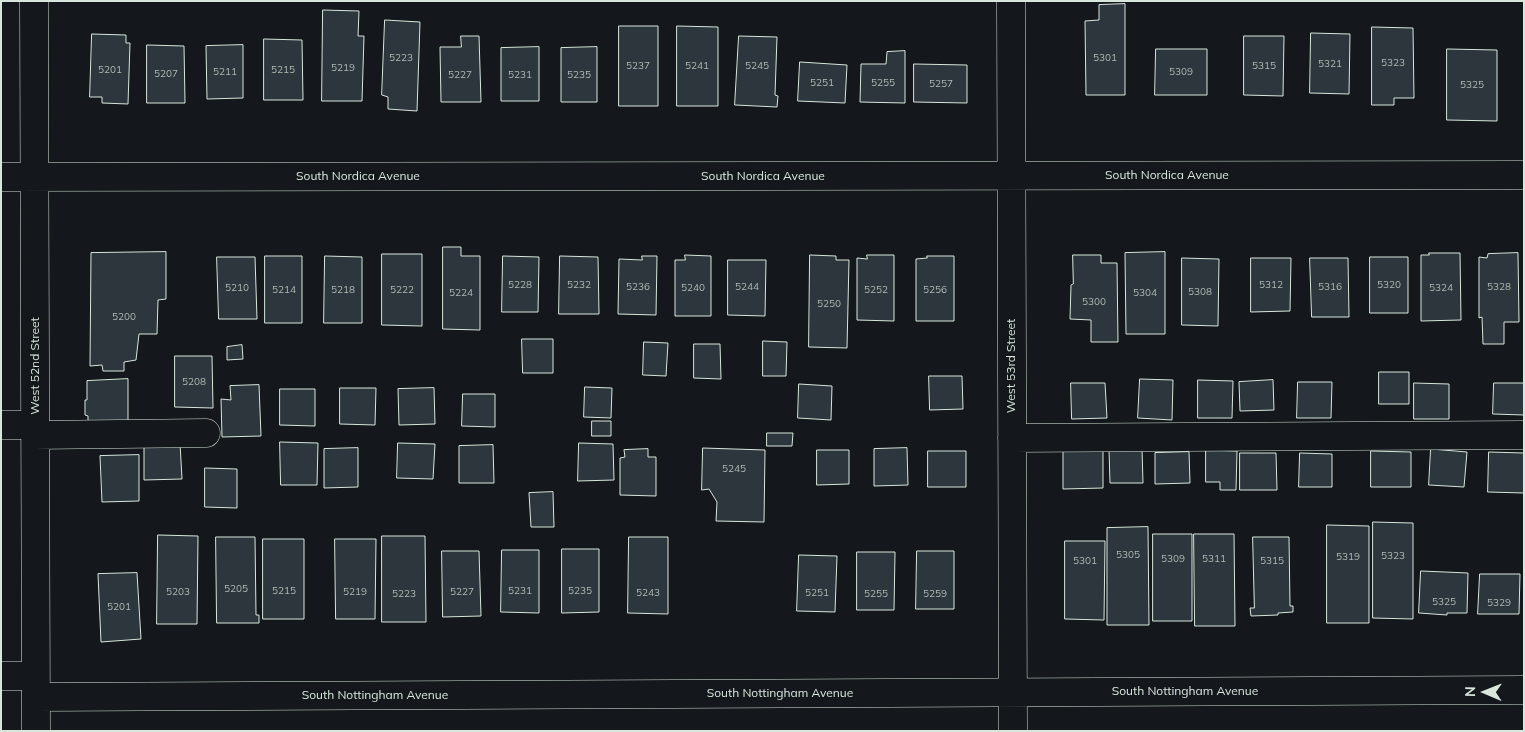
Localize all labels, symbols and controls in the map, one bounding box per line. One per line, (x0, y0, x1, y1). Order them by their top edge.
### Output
house number: 5223 (389, 52, 413, 64)
house number: 5301 (1093, 52, 1117, 64)
house number: 5323 (1381, 57, 1405, 69)
house number: 5321 (1318, 58, 1342, 70)
house number: 5237 (626, 60, 650, 72)
house number: 5241 (685, 60, 709, 72)
house number: 5245 (745, 60, 769, 72)
house number: 5315 (1252, 60, 1276, 72)
house number: 5219 (331, 62, 355, 74)
house number: 5201 (98, 64, 122, 76)
house number: 5215 (271, 64, 295, 76)
house number: 5211 (213, 66, 237, 78)
house number: 5309 (1169, 66, 1193, 78)
house number: 5207 (154, 68, 178, 80)
house number: 5227 (448, 69, 472, 81)
house number: 5231 (508, 69, 532, 81)
house number: 5235 (567, 69, 591, 81)
house number: 5251 (810, 77, 834, 89)
house number: 5255 (871, 77, 895, 89)
house number: 5257 (929, 78, 953, 90)
house number: 5325 (1460, 79, 1484, 91)
street label: South Nordica Avenue (1105, 168, 1229, 182)
street label: South Nordica Avenue (296, 169, 420, 183)
street label: South Nordica Avenue (701, 169, 825, 183)
house number: 5228 (508, 279, 532, 291)
house number: 5232 (567, 279, 591, 291)
house number: 5312 (1259, 279, 1283, 291)
house number: 5320 (1377, 279, 1401, 291)
house number: 5236 (626, 281, 650, 293)
house number: 5244 (735, 281, 759, 293)
house number: 5316 (1318, 281, 1342, 293)
house number: 5328 (1487, 281, 1511, 293)
house number: 5210 (225, 282, 249, 294)
house number: 5240 (681, 282, 705, 294)
house number: 5324 (1429, 282, 1453, 294)
house number: 5214 (272, 284, 296, 296)
house number: 5218 (331, 284, 355, 296)
house number: 5222 (390, 284, 414, 296)
house number: 5252 (864, 284, 888, 296)
house number: 5256 (923, 284, 947, 296)
house number: 5308 (1188, 286, 1212, 298)
house number: 5224 (449, 287, 473, 299)
house number: 5304 (1133, 287, 1157, 299)
house number: 5300 (1082, 296, 1106, 308)
house number: 5250 (817, 298, 841, 310)
house number: 5200 (112, 311, 136, 323)
street label: West 52nd Street (28, 317, 42, 415)
street label: West 53rd Street (1004, 319, 1018, 413)
house number: 5208 (182, 376, 206, 388)
house number: 5245 (722, 463, 746, 475)
house number: 5305 (1116, 549, 1140, 561)
house number: 5323 (1381, 550, 1405, 562)
house number: 5319 (1336, 551, 1360, 563)
house number: 5309 (1161, 553, 1185, 565)
house number: 5311 (1202, 553, 1226, 565)
house number: 5301 (1073, 555, 1097, 567)
house number: 5315 (1260, 555, 1284, 567)
house number: 5205 (224, 583, 248, 595)
house number: 5215 (272, 585, 296, 597)
house number: 5231 (508, 585, 532, 597)
house number: 5235 (568, 585, 592, 597)
house number: 5203 (166, 586, 190, 598)
house number: 5219 (343, 586, 367, 598)
house number: 5227 (450, 586, 474, 598)
house number: 5243 (636, 587, 660, 599)
house number: 5251 (805, 587, 829, 599)
house number: 5223 (392, 588, 416, 600)
house number: 5255 (864, 588, 888, 600)
house number: 5259 (923, 588, 947, 600)
house number: 5325 (1432, 596, 1456, 608)
house number: 5329 (1487, 597, 1511, 609)
house number: 5201 (107, 601, 131, 613)
north arrow (1460, 667, 1510, 717)
street label: South Nottingham Avenue (1112, 684, 1258, 698)
street label: South Nottingham Avenue (707, 686, 853, 700)
text: N (1461, 686, 1479, 697)
street label: South Nottingham Avenue (302, 688, 448, 702)

